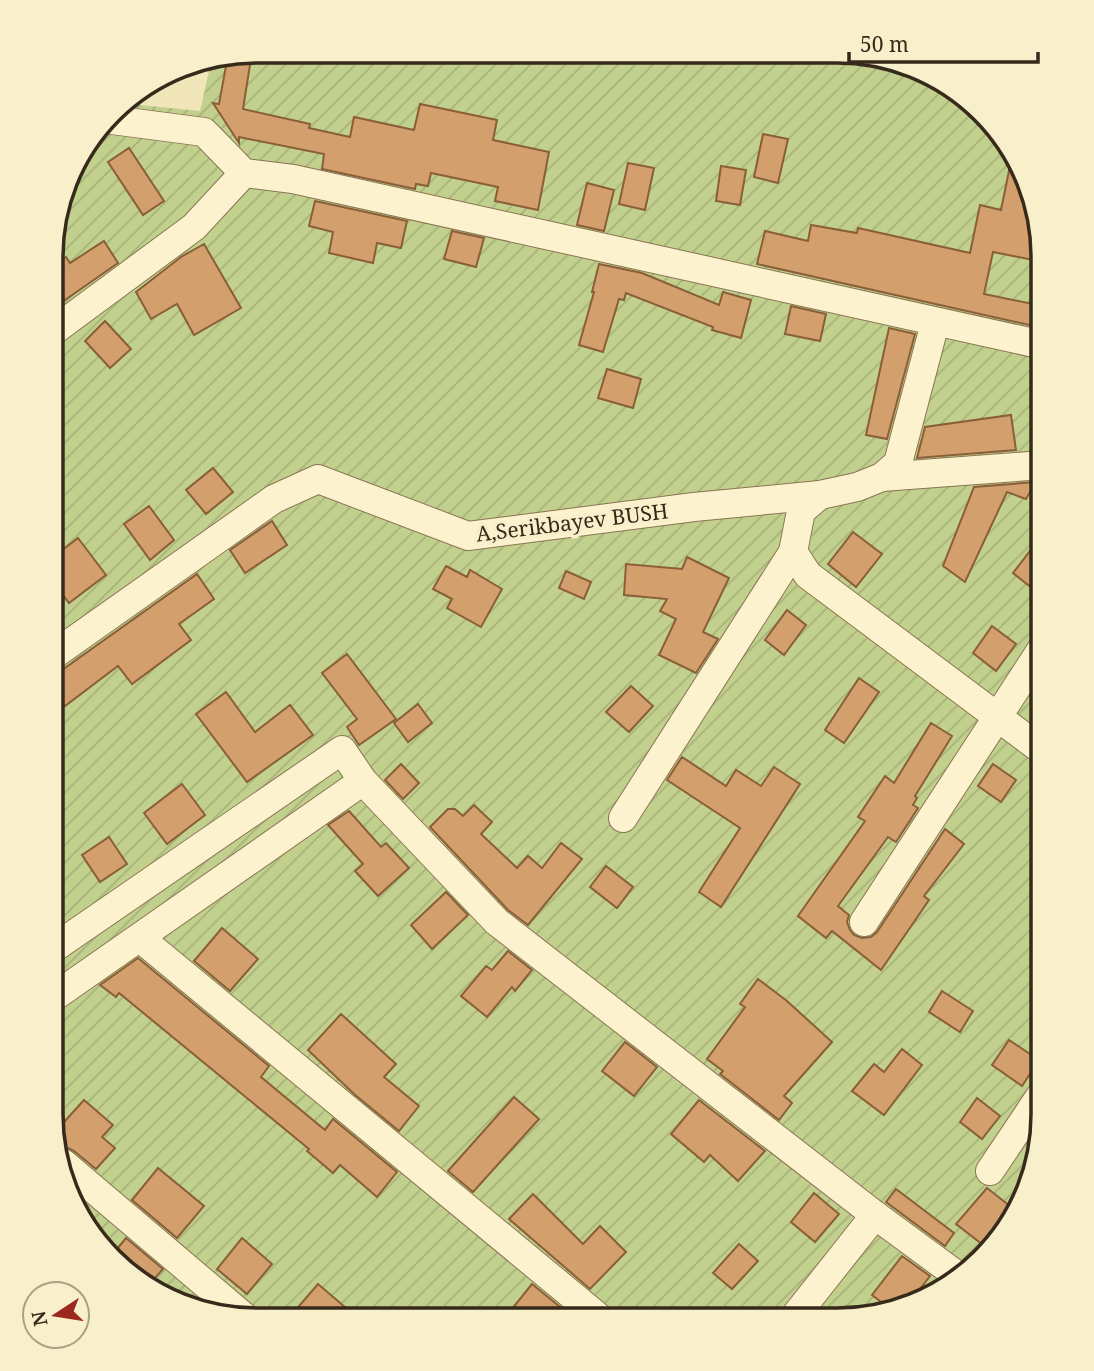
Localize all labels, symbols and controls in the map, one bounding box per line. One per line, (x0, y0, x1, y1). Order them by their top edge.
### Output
scale bar (849, 21, 1038, 65)
text: 50 m (860, 30, 909, 58)
street label: A,Serikbayev BUSH (474, 496, 670, 548)
north arrow (21, 1280, 91, 1350)
text: N (25, 1308, 54, 1329)

